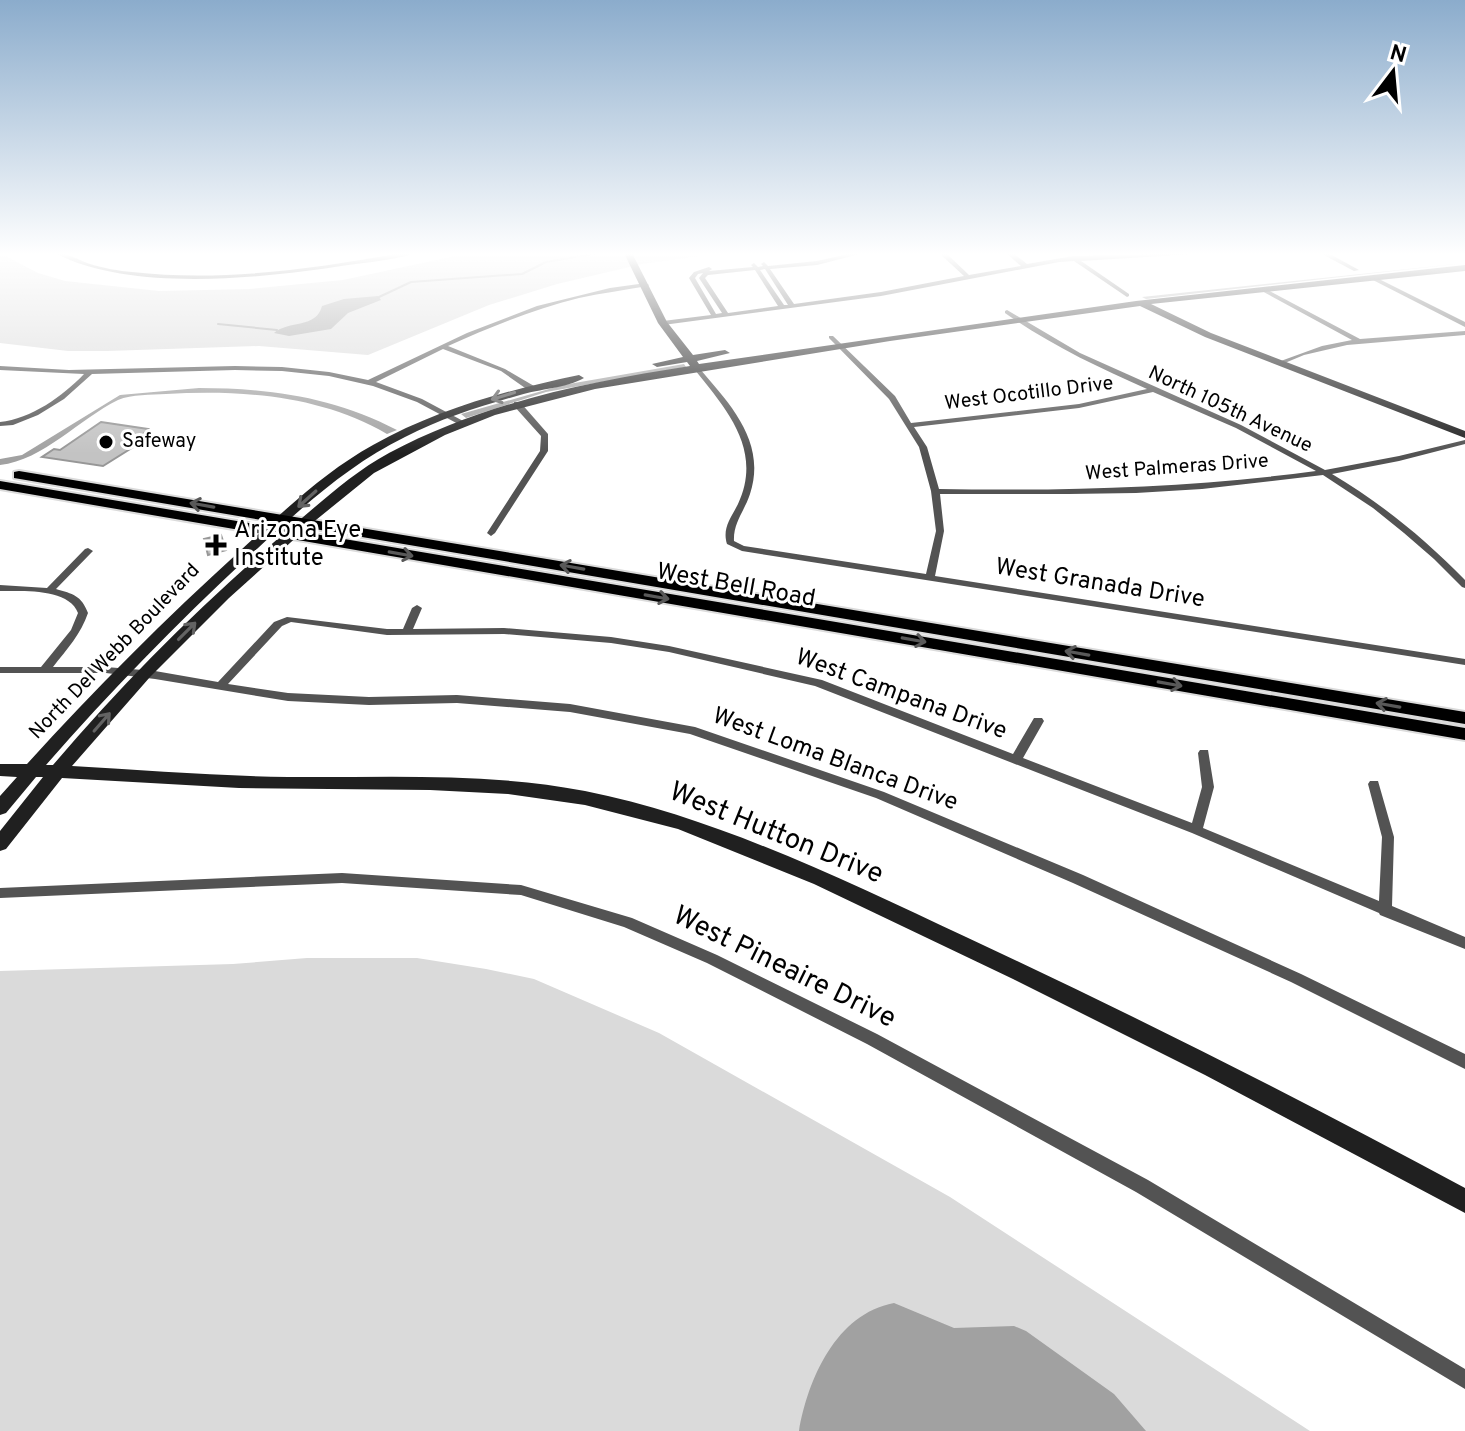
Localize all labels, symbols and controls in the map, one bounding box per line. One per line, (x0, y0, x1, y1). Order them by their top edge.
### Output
north arrow (1353, 32, 1433, 112)
text: N (1387, 40, 1409, 70)
street label: North 105th Avenue (1144, 361, 1316, 459)
street label: West Ocotillo Drive (943, 371, 1115, 417)
one-way arrow (491, 390, 516, 404)
place label: Safeway (122, 429, 196, 455)
marker: Safeway (97, 433, 115, 451)
street label: West Palmeras Drive (1084, 449, 1270, 487)
one-way arrow (297, 489, 317, 507)
one-way arrow (189, 496, 215, 511)
place label: Arizona Eye Institute (234, 516, 361, 574)
marker: Arizona Eye Institute (205, 534, 227, 556)
one-way arrow (388, 547, 413, 562)
street label: West Granada Drive (993, 553, 1207, 615)
street label: West Bell Road (654, 557, 818, 615)
street label: North Del Webb Boulevard (24, 558, 206, 746)
one-way arrow (560, 559, 585, 574)
one-way arrow (644, 590, 669, 605)
one-way arrow (177, 622, 196, 641)
one-way arrow (900, 634, 926, 649)
street label: West Campana Drive (791, 643, 1011, 747)
one-way arrow (1064, 644, 1090, 659)
one-way arrow (1157, 677, 1182, 692)
one-way arrow (1376, 697, 1401, 712)
street label: West Loma Blanca Drive (708, 702, 962, 818)
one-way arrow (92, 712, 110, 732)
street label: West Hutton Drive (664, 775, 888, 893)
street label: West Pineaire Drive (667, 898, 901, 1038)

